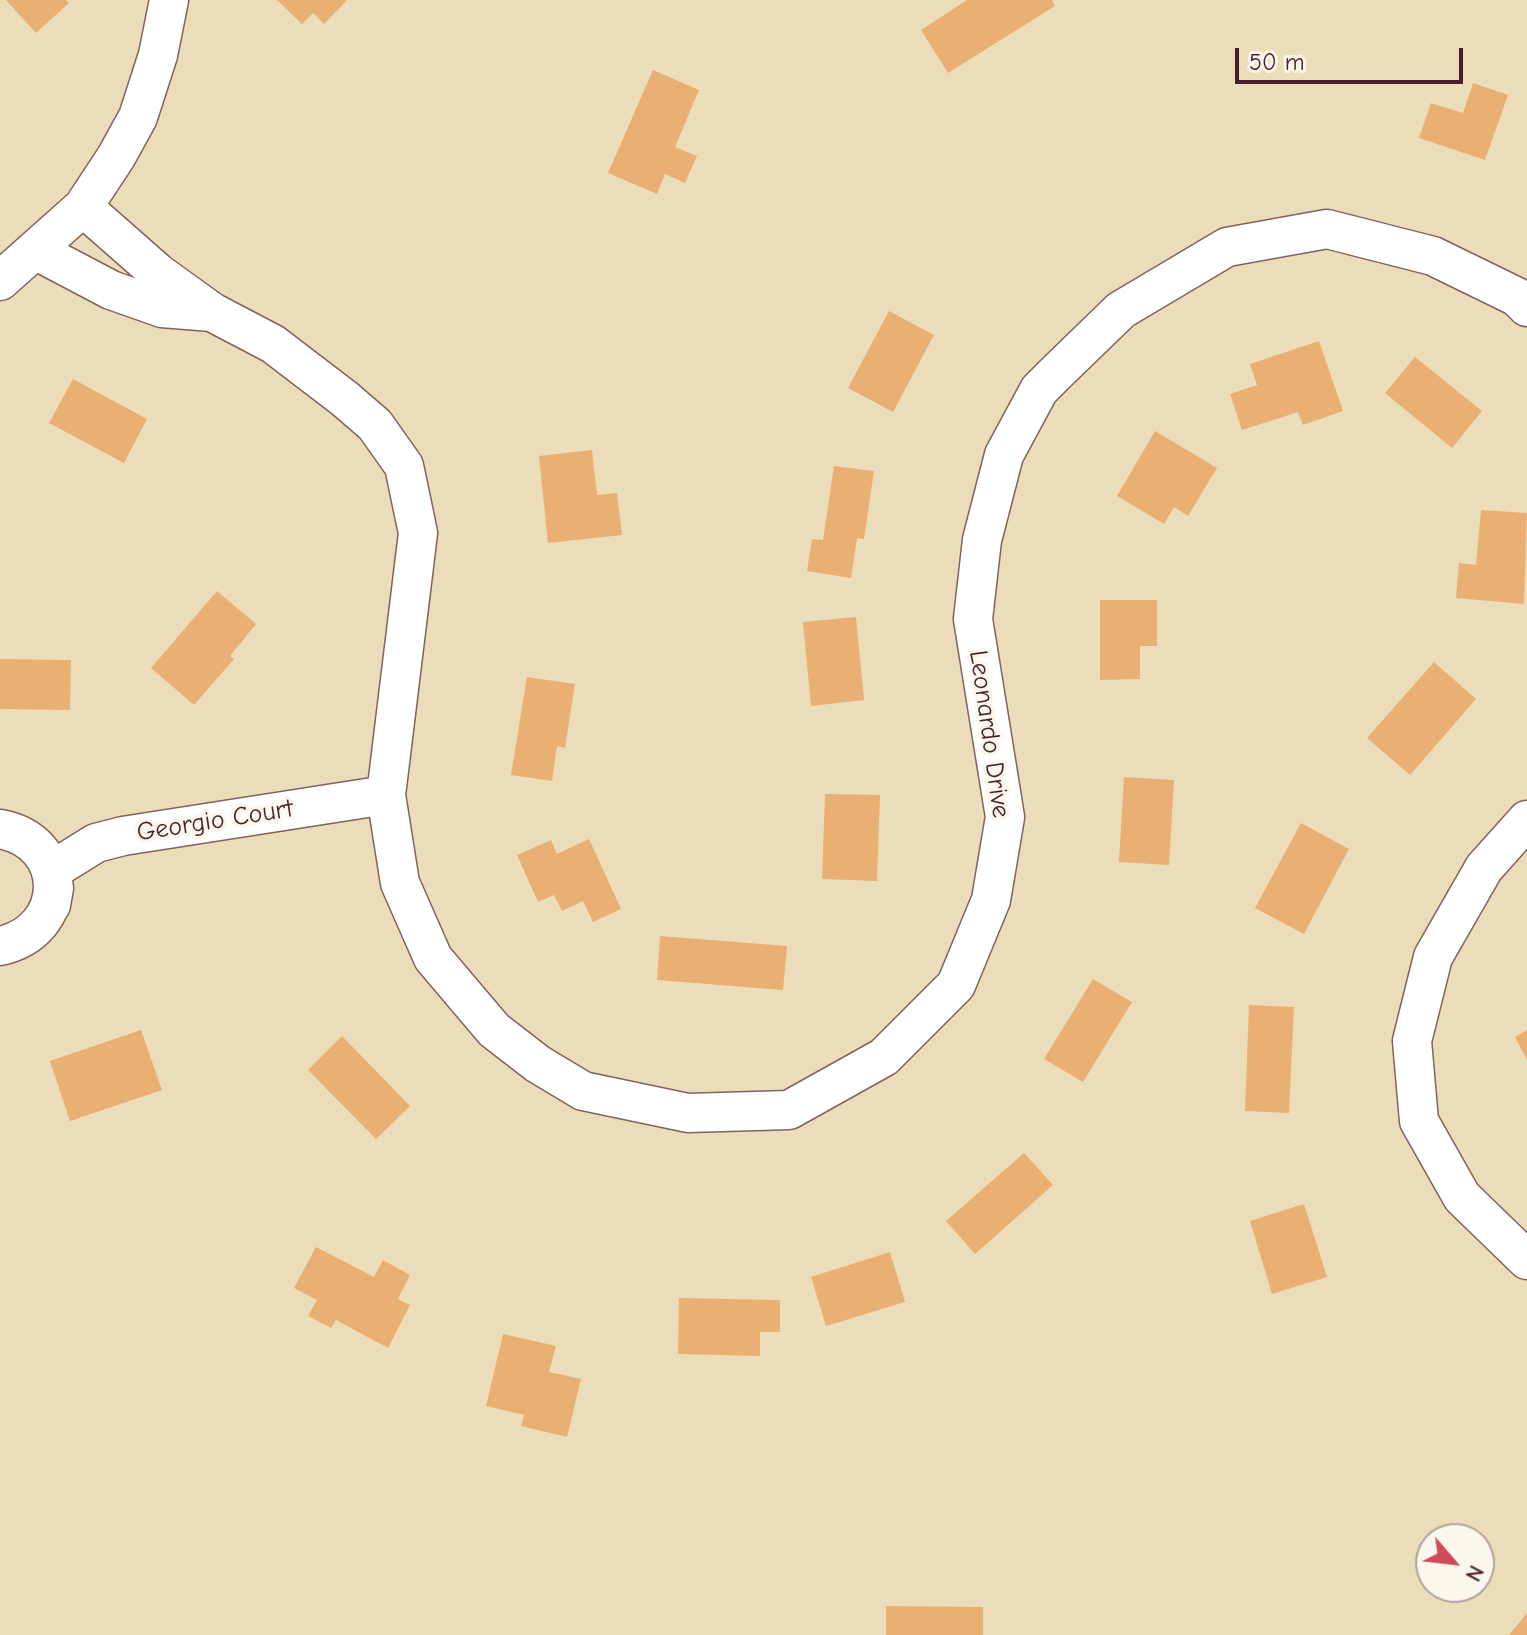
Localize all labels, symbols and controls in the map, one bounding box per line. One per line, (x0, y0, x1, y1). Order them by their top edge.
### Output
scale bar (1239, 32, 1467, 82)
text: 50 m (1249, 48, 1305, 76)
street label: Leonardo Drive (962, 648, 1016, 820)
street label: Georgio Court (135, 793, 295, 849)
north arrow (1415, 1523, 1495, 1603)
text: N (1460, 1561, 1489, 1586)

